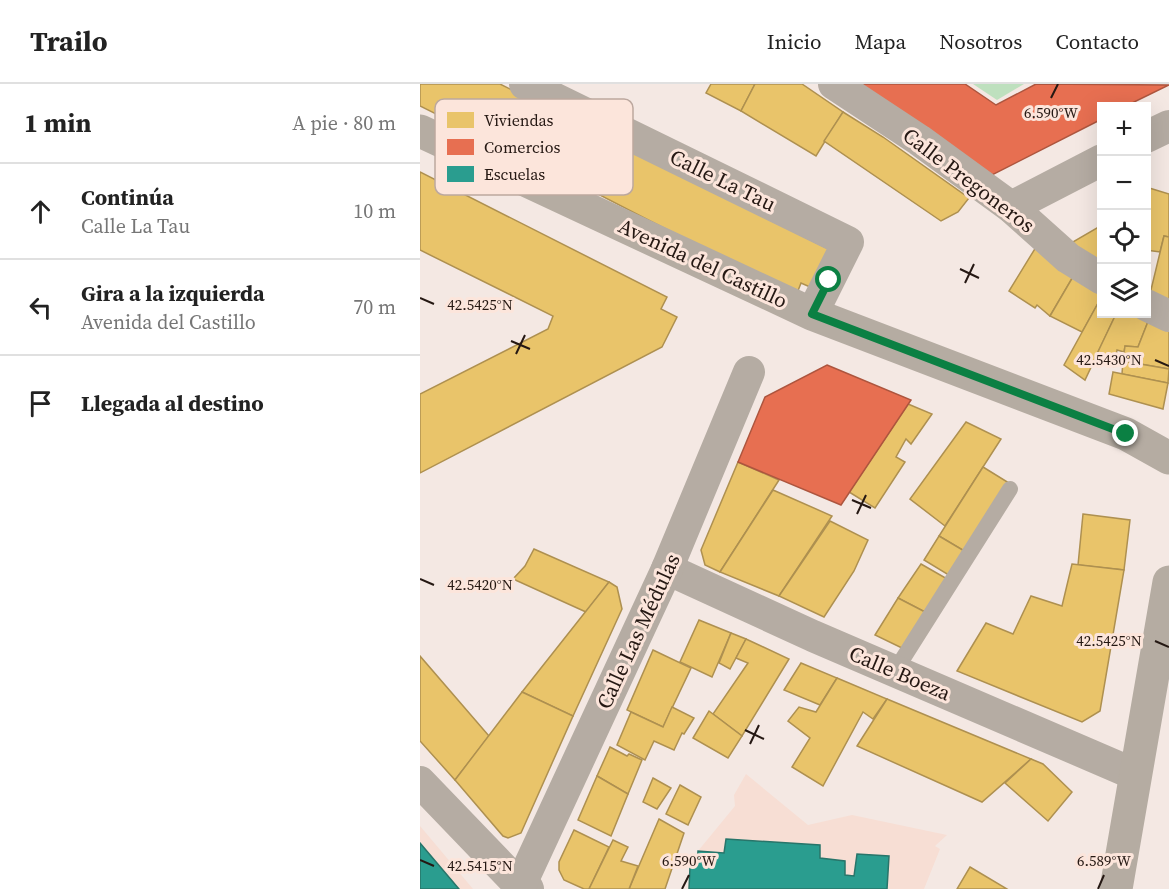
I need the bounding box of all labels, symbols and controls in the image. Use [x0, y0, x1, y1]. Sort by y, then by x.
text: Trailo [30, 22, 108, 60]
text: Inicio [767, 27, 821, 56]
text: Mapa [854, 27, 906, 56]
text: Nosotros [939, 27, 1022, 56]
text: Contacto [1055, 27, 1139, 56]
legend [435, 99, 633, 195]
text: 6.590°W [1024, 102, 1078, 123]
map controls [1097, 102, 1151, 318]
button: + [1097, 102, 1151, 156]
text: 1 min [24, 105, 91, 141]
text: A pie · 80 m [292, 109, 396, 137]
text: Viviendas [484, 109, 554, 131]
street label: Calle Pregoneros [897, 121, 1041, 239]
text: Comercios [484, 136, 560, 158]
street label: Calle La Tau [665, 142, 781, 218]
button: − [1097, 156, 1151, 210]
text: Escuelas [484, 163, 545, 185]
text: Continúa [81, 182, 174, 212]
icon: ahead [24, 195, 57, 228]
text: 10 m [353, 197, 396, 225]
button: locate [1097, 210, 1151, 264]
street label: Avenida del Castillo [614, 211, 792, 315]
text: Calle La Tau [81, 212, 190, 240]
button: layers [1097, 264, 1151, 318]
route start [815, 266, 841, 292]
text: Gira a la izquierda [81, 278, 265, 308]
icon: left [24, 291, 57, 324]
text: 70 m [353, 293, 396, 321]
text: 42.5425°N [447, 294, 513, 315]
text: Avenida del Castillo [81, 308, 256, 336]
text: 42.5430°N [1076, 349, 1142, 370]
icon: arrive [24, 387, 57, 420]
text: Llegada al destino [81, 388, 264, 418]
route end [1112, 420, 1138, 446]
street label: Calle Las Médulas [589, 549, 687, 713]
text: 42.5420°N [447, 574, 513, 595]
text: 42.5425°N [1076, 630, 1142, 651]
street label: Calle Boeza [845, 639, 956, 708]
text: 6.590°W [662, 850, 716, 871]
text: 6.589°W [1077, 850, 1131, 871]
text: 42.5415°N [447, 855, 513, 876]

